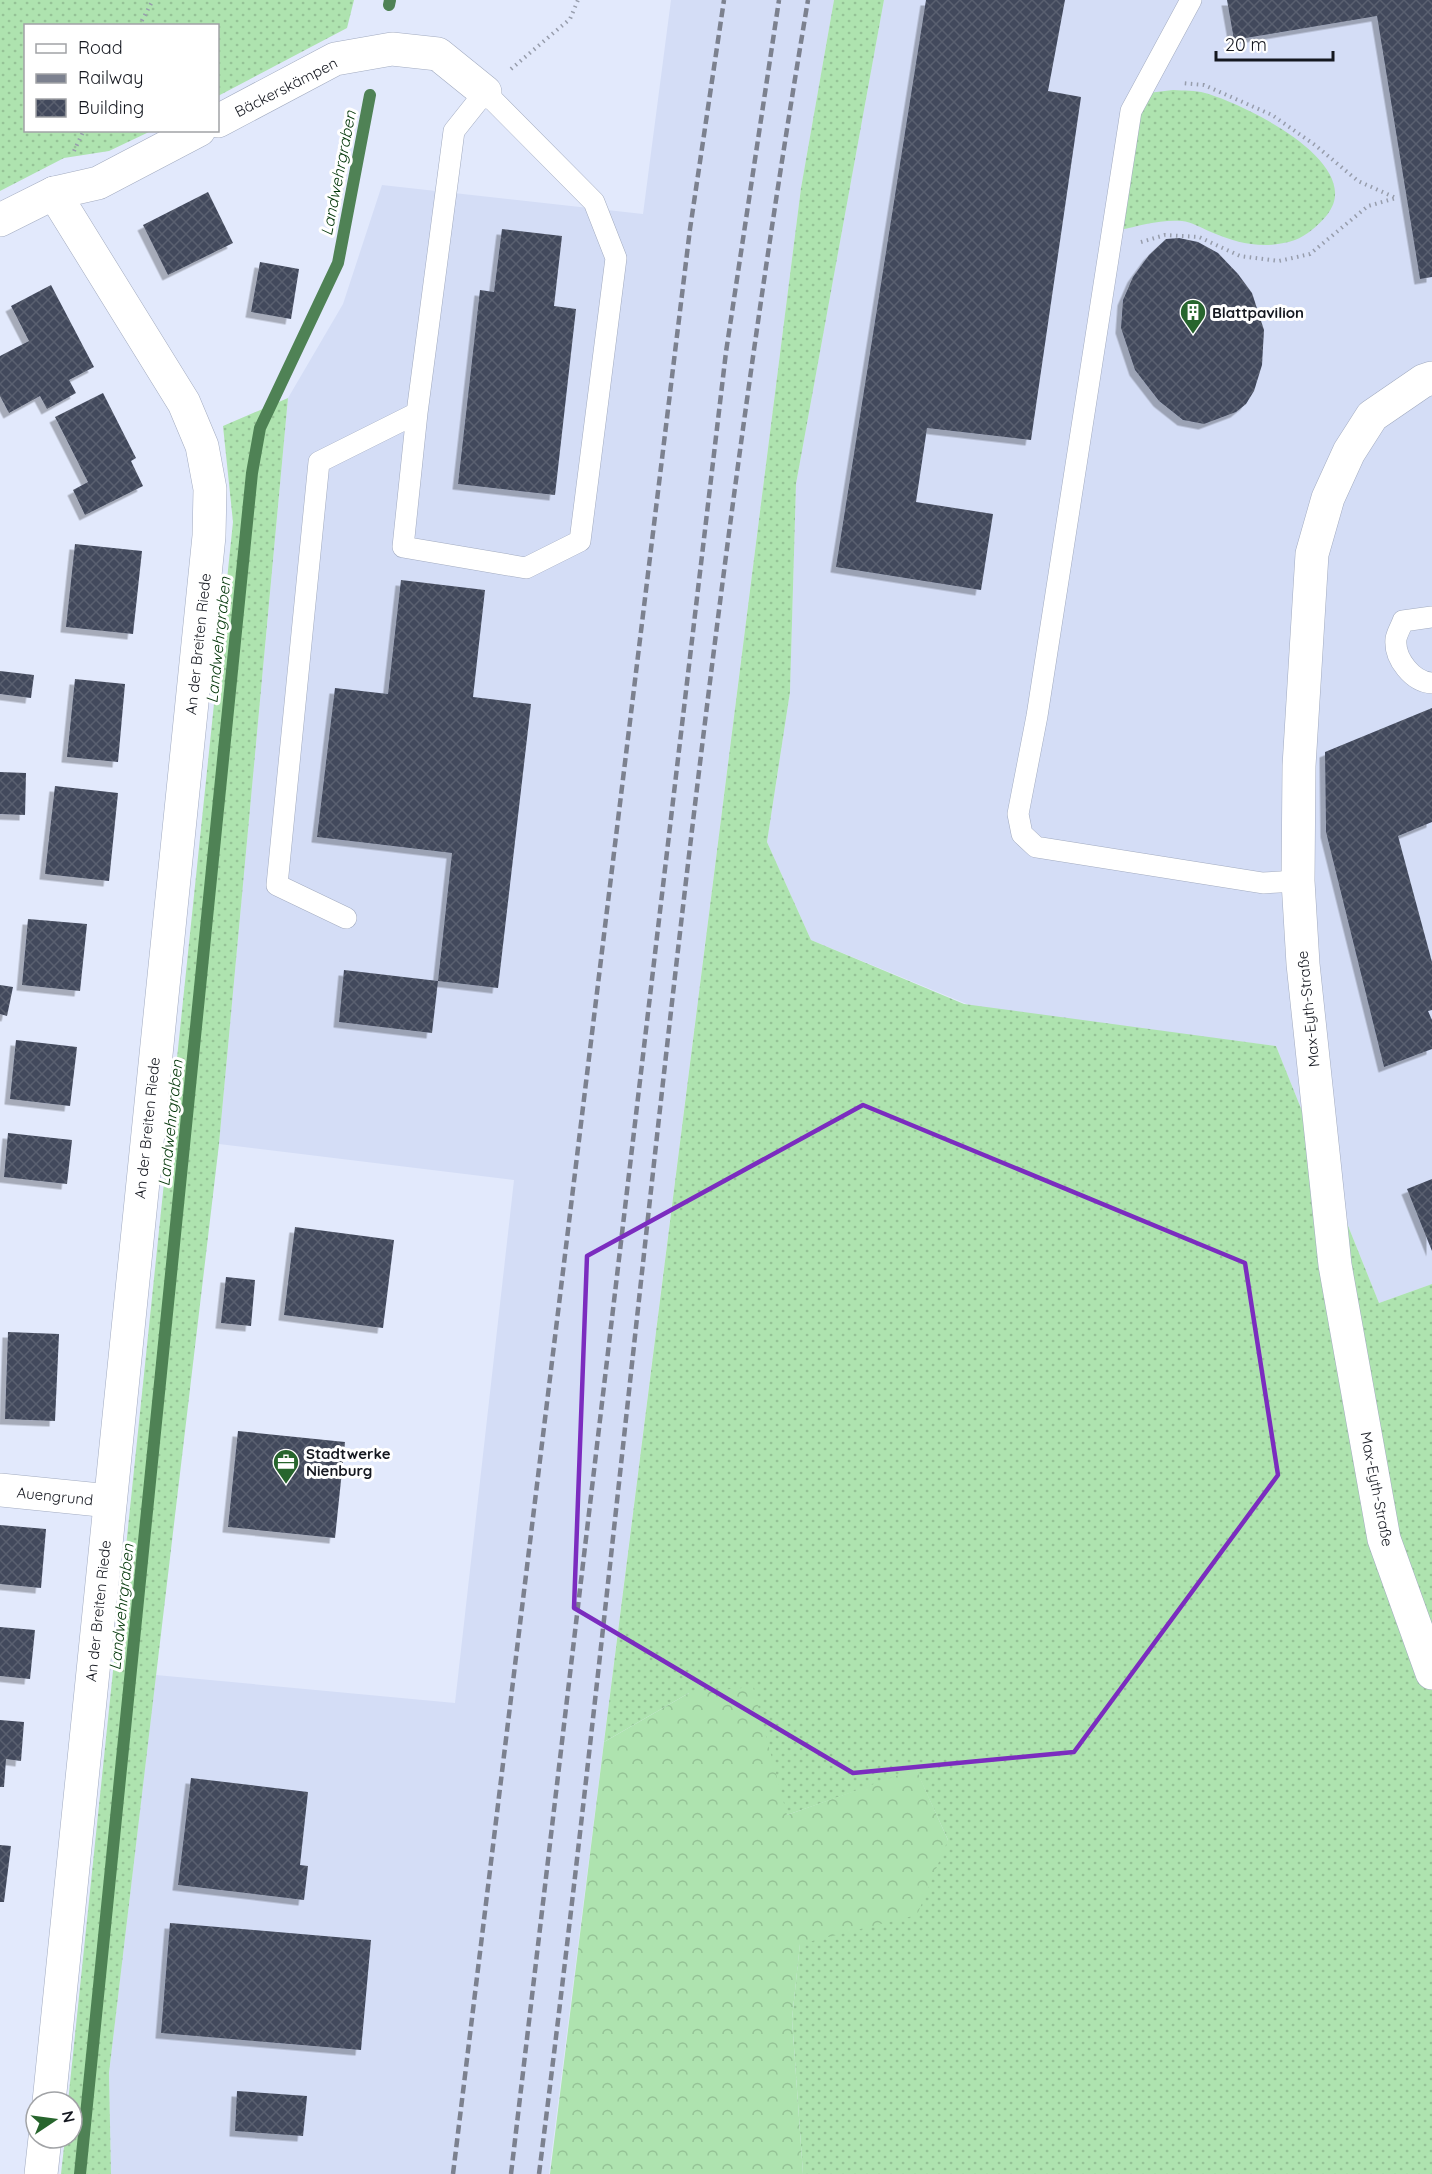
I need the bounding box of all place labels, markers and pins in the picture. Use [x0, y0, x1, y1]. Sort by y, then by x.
building icon: Blattpavilion [1178, 297, 1208, 335]
place label: Blattpavilion [1212, 303, 1304, 322]
place label: Stadtwerke Nienburg [306, 1444, 391, 1480]
office icon: Stadtwerke Nienburg [271, 1447, 301, 1485]

